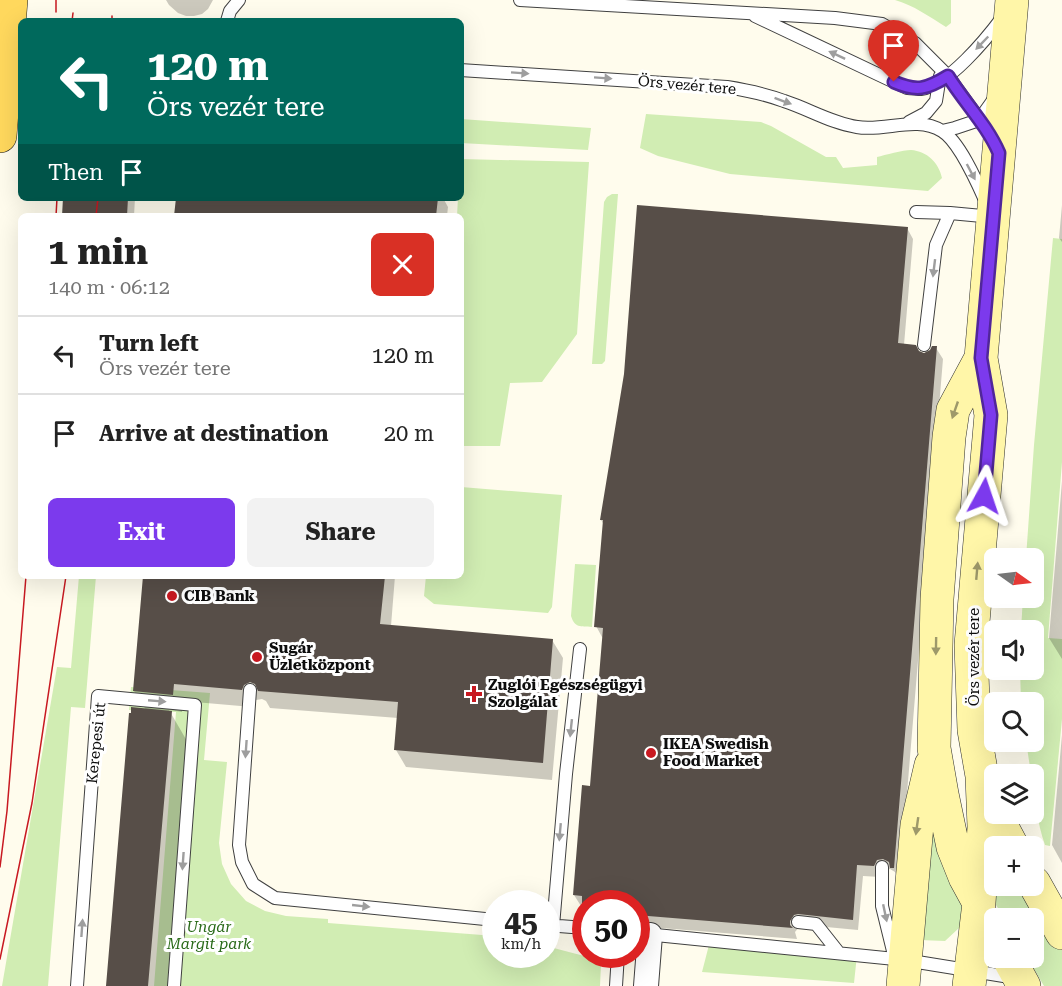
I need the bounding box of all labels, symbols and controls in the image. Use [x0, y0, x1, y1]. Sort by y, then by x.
pin [868, 20, 919, 82]
icon: arrive [877, 29, 910, 62]
one-way arrow [975, 35, 989, 50]
text: 120 m [147, 41, 269, 90]
icon: left [48, 42, 126, 120]
one-way arrow [828, 51, 845, 60]
one-way arrow [510, 68, 529, 78]
street label: Örs vezér tere [637, 72, 737, 98]
one-way arrow [594, 74, 613, 83]
text: Örs vezér tere [147, 91, 325, 123]
one-way arrow [774, 96, 792, 106]
icon: arrive [115, 156, 148, 189]
text: Then [48, 160, 103, 185]
one-way arrow [966, 164, 976, 181]
text: 1 min [48, 231, 148, 273]
button: close [371, 233, 434, 296]
one-way arrow [929, 259, 938, 278]
text: 140 m · 06:12 [48, 275, 170, 299]
text: Turn left [99, 331, 199, 356]
icon: left [48, 339, 81, 372]
text: 120 m [371, 343, 434, 368]
text: Örs vezér tere [99, 356, 231, 380]
one-way arrow [950, 401, 960, 419]
icon: arrive [48, 417, 81, 450]
text: Arrive at destination [99, 421, 328, 446]
text: 20 m [384, 421, 434, 446]
position arrow [952, 464, 1016, 528]
button: Exit [48, 498, 235, 567]
button: Share [247, 498, 434, 567]
north arrow [984, 548, 1044, 608]
map controls [984, 548, 1044, 968]
one-way arrow [972, 562, 982, 581]
place label: CIB Bank [184, 587, 256, 605]
marker: CIB Bank [165, 589, 179, 603]
street label: Örs vezér tere [965, 608, 983, 706]
button: sound [984, 620, 1044, 680]
one-way arrow [931, 636, 941, 655]
place label: Sugár Üzletközpont [269, 639, 371, 674]
marker: Sugár Üzletközpont [250, 650, 264, 664]
place label: Zuglói Egészségügyi Szolgálat [488, 676, 643, 711]
marker: Zuglói Egészségügyi Szolgálat [465, 685, 483, 703]
button: search [984, 692, 1044, 752]
one-way arrow [147, 696, 166, 706]
street label: Kerepesi út [83, 701, 109, 785]
one-way arrow [566, 719, 576, 738]
place label: IKEA Swedish Food Market [663, 735, 769, 770]
one-way arrow [241, 739, 251, 758]
marker: IKEA Swedish Food Market [644, 746, 658, 760]
button: layers [984, 764, 1044, 824]
one-way arrow [913, 817, 922, 836]
one-way arrow [555, 822, 565, 841]
button: + [984, 836, 1044, 896]
one-way arrow [178, 851, 188, 870]
speed limit sign: 50 [572, 890, 650, 968]
one-way arrow [351, 901, 370, 911]
text: 45 [504, 904, 538, 939]
one-way arrow [880, 904, 890, 923]
button: − [984, 908, 1044, 968]
one-way arrow [77, 918, 86, 937]
park label: Ungár Margit park [166, 918, 252, 953]
text: km/h [501, 935, 541, 953]

